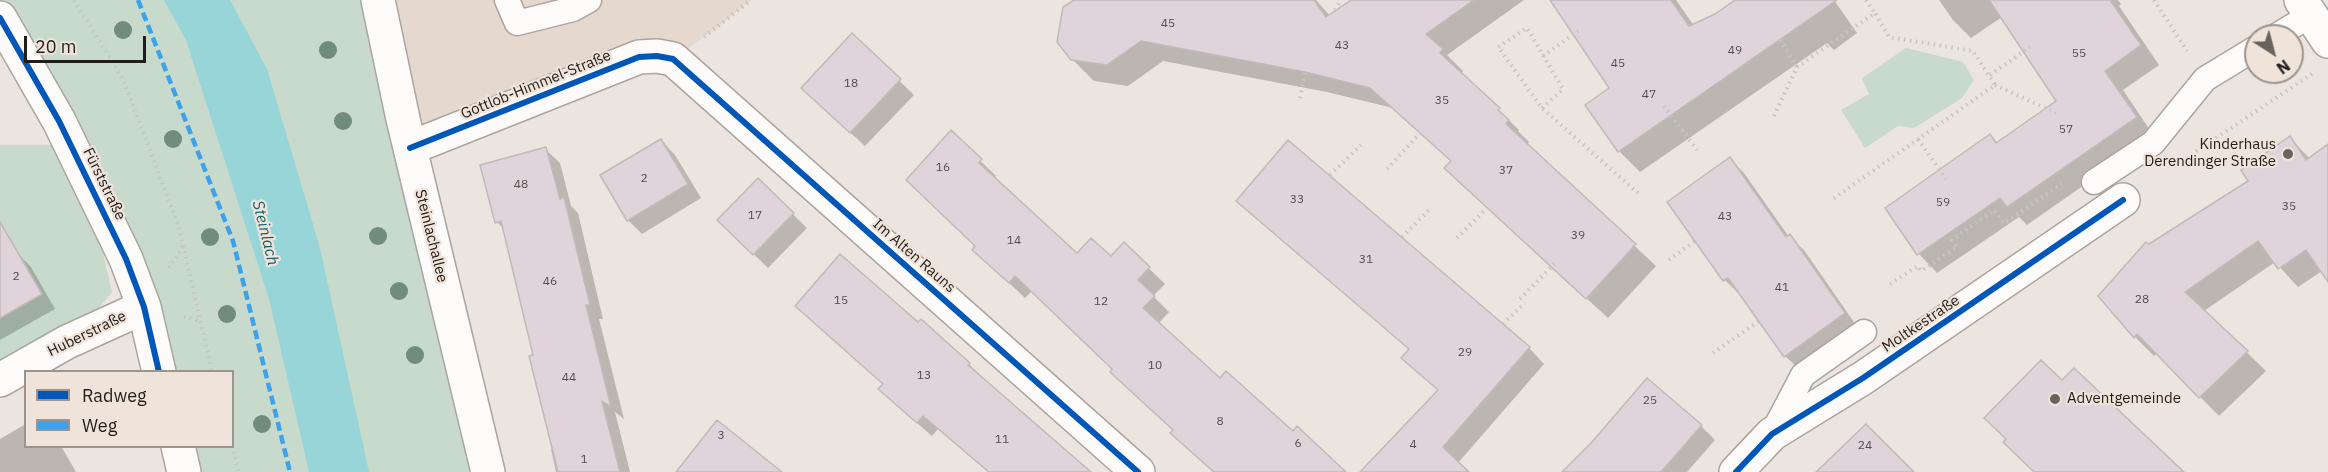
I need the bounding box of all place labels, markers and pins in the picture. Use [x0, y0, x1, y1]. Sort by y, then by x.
place label: Kinderhaus Derendinger Straße [2144, 136, 2276, 171]
marker: Kinderhaus Derendinger Straße [2281, 147, 2295, 161]
place label: Adventgemeinde [2067, 390, 2181, 408]
marker: Adventgemeinde [2048, 392, 2062, 406]

